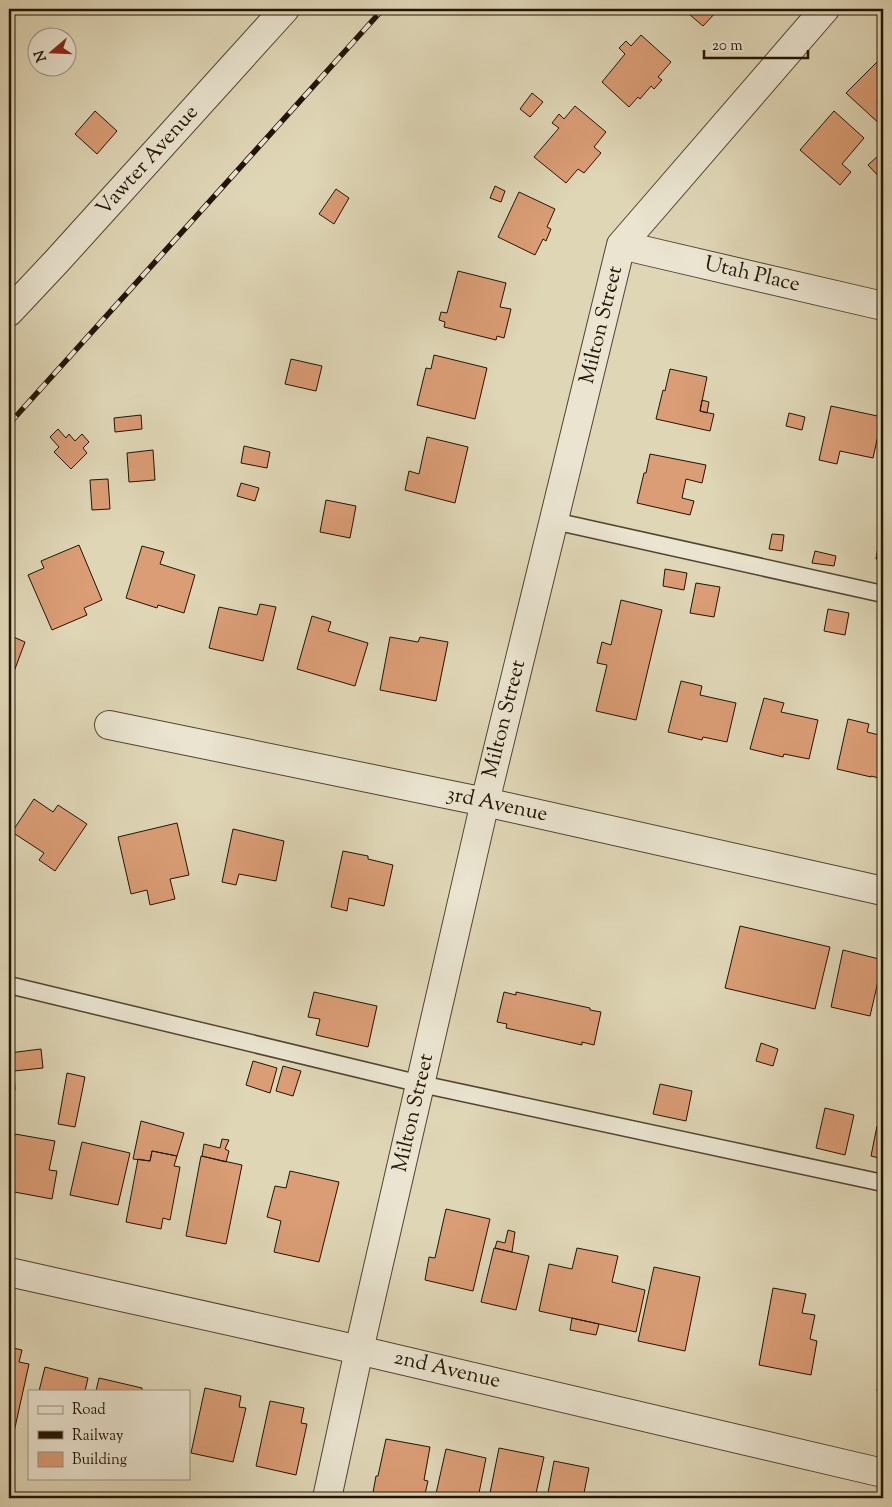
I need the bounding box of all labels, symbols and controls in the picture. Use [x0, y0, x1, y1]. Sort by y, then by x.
north arrow [28, 28, 78, 78]
scale bar [704, 28, 808, 60]
text: 20 m [712, 36, 743, 57]
text: N [30, 47, 53, 64]
street label: Vawter Avenue [90, 99, 206, 223]
street label: Utah Place [701, 249, 803, 301]
street label: Milton Street [573, 263, 631, 387]
street label: Milton Street [476, 657, 534, 781]
street label: 3rd Avenue [444, 780, 550, 830]
street label: Milton Street [386, 1051, 442, 1175]
street label: 2nd Avenue [391, 1343, 503, 1397]
legend [28, 1390, 190, 1480]
text: Road [72, 1400, 106, 1421]
text: Railway [72, 1426, 124, 1447]
text: Building [72, 1450, 127, 1471]

